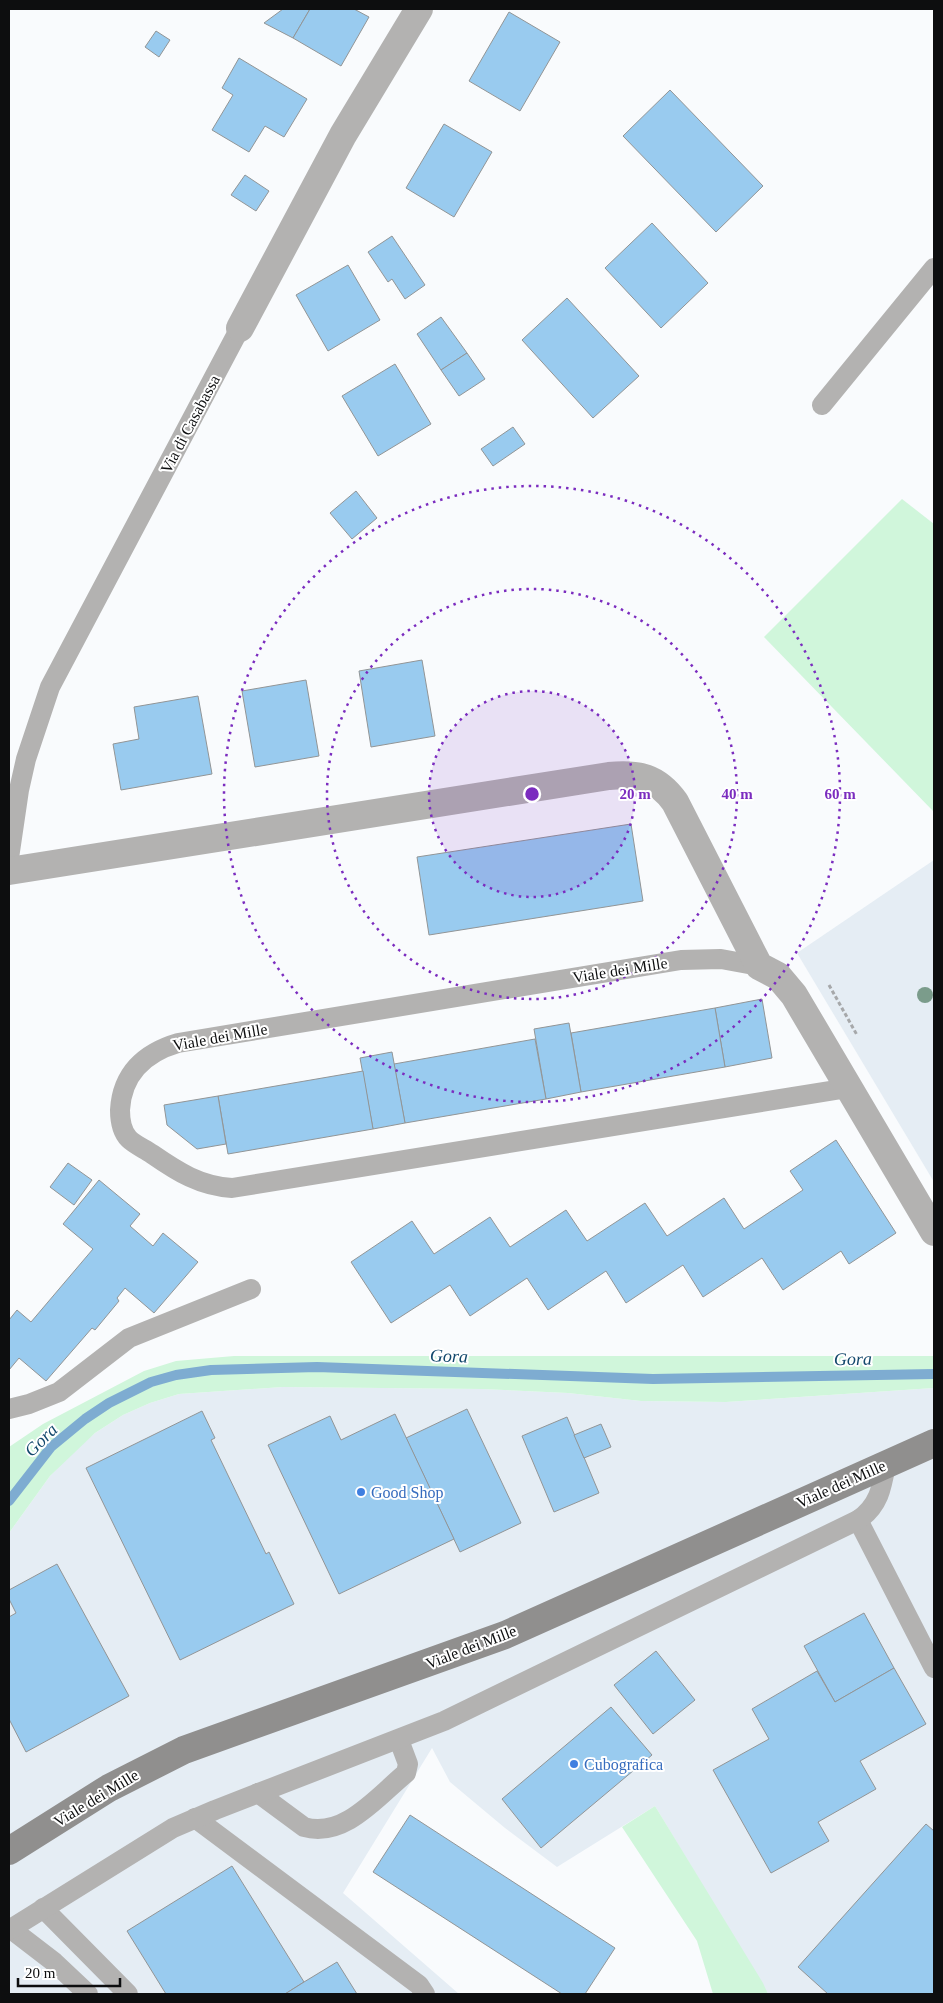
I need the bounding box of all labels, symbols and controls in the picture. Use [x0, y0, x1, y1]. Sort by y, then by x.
street label: Via di Casabassa [157, 372, 223, 476]
centre of rings [523, 785, 541, 803]
text: 20 m [619, 786, 651, 802]
text: 40 m [721, 786, 753, 802]
text: 60 m [824, 786, 856, 802]
street label: Viale dei Mille [571, 954, 669, 986]
street label: Viale dei Mille [171, 1020, 269, 1054]
water label: Gora [430, 1345, 468, 1367]
water label: Gora [834, 1349, 872, 1369]
water label: Gora [20, 1419, 62, 1461]
street label: Viale dei Mille [794, 1457, 888, 1511]
place label: Good Shop [371, 1484, 443, 1502]
marker: Good Shop [355, 1486, 367, 1498]
street label: Viale dei Mille [423, 1622, 519, 1672]
place label: Cubografica [584, 1756, 663, 1774]
marker: Cubografica [568, 1758, 580, 1770]
street label: Viale dei Mille [51, 1766, 141, 1830]
scale bar [18, 1956, 120, 1988]
text: 20 m [25, 1965, 56, 1981]

